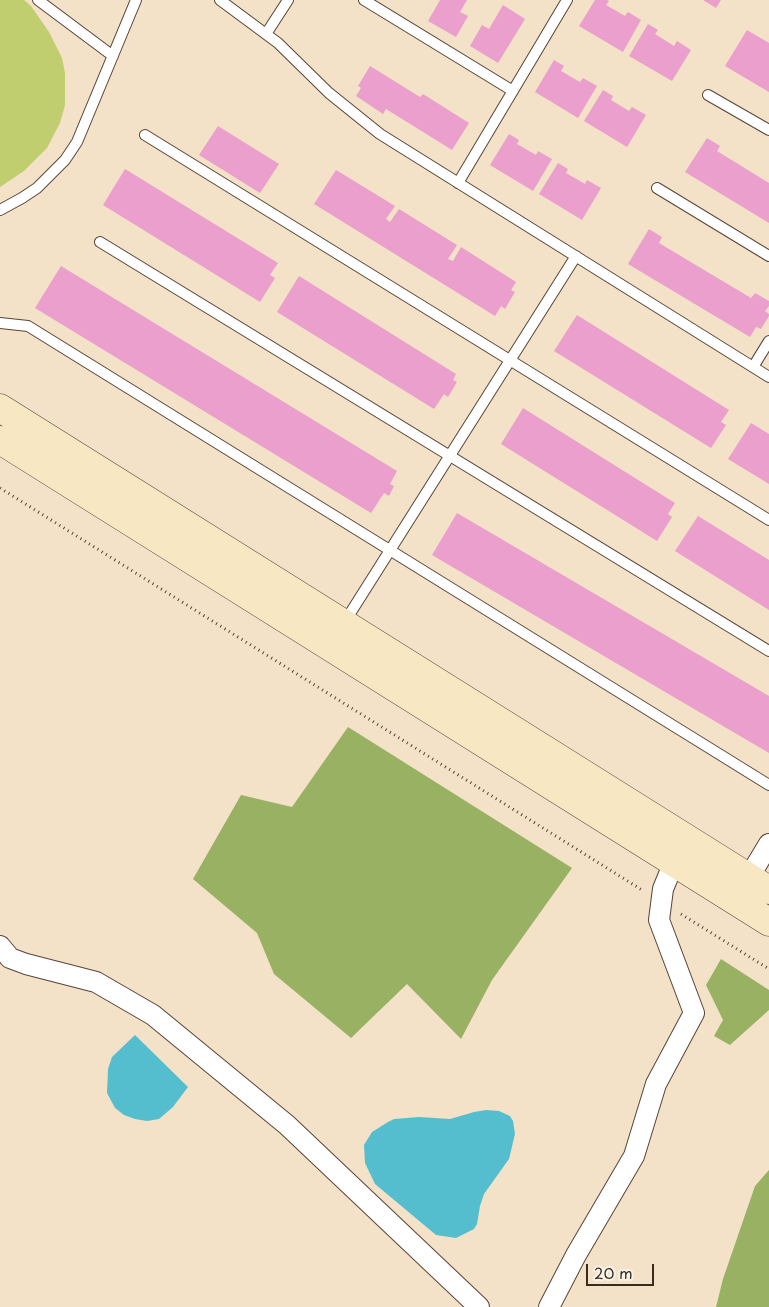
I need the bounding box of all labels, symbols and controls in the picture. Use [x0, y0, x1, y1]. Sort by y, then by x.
scale bar [589, 1254, 656, 1286]
text: 20 m [594, 1261, 633, 1284]

